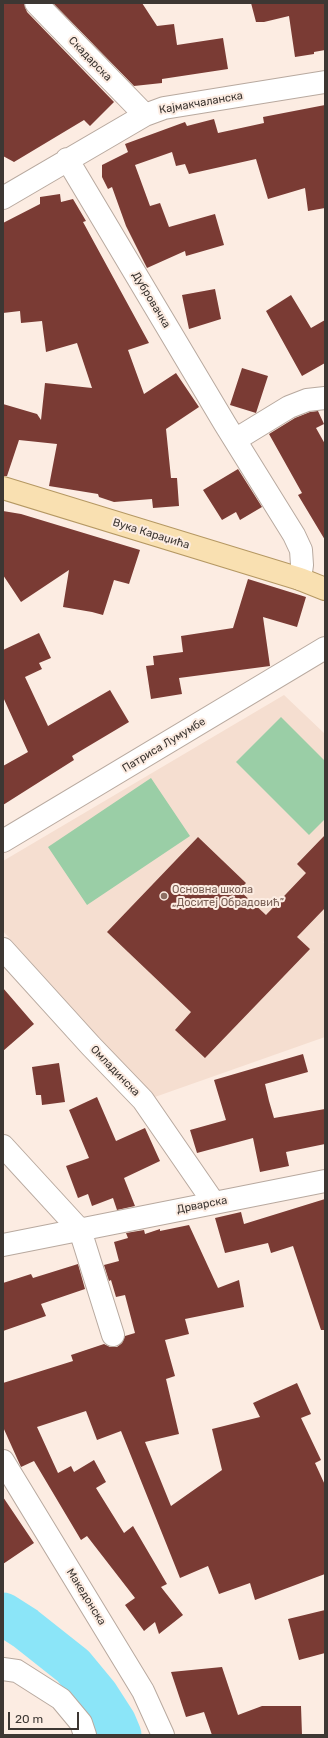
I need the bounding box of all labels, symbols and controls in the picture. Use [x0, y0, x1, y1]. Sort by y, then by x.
street label: Скадарска [66, 34, 114, 84]
street label: Кајмакчаланска [158, 89, 244, 117]
street label: Дубровачка [129, 269, 173, 331]
street label: Вука Караџића [111, 516, 191, 552]
street label: Патриса Лумумбе [120, 715, 208, 775]
place label: Основна школа „Доситеј Обрадовић” [172, 883, 284, 909]
marker: Основна школа „Доситеј Обрадовић” [159, 891, 169, 901]
street label: Омладинска [88, 1043, 142, 1099]
street label: Дрварска [176, 1194, 228, 1216]
street label: Македонска [63, 1566, 109, 1628]
scale bar [10, 1704, 81, 1730]
text: 20 m [15, 1712, 43, 1726]

